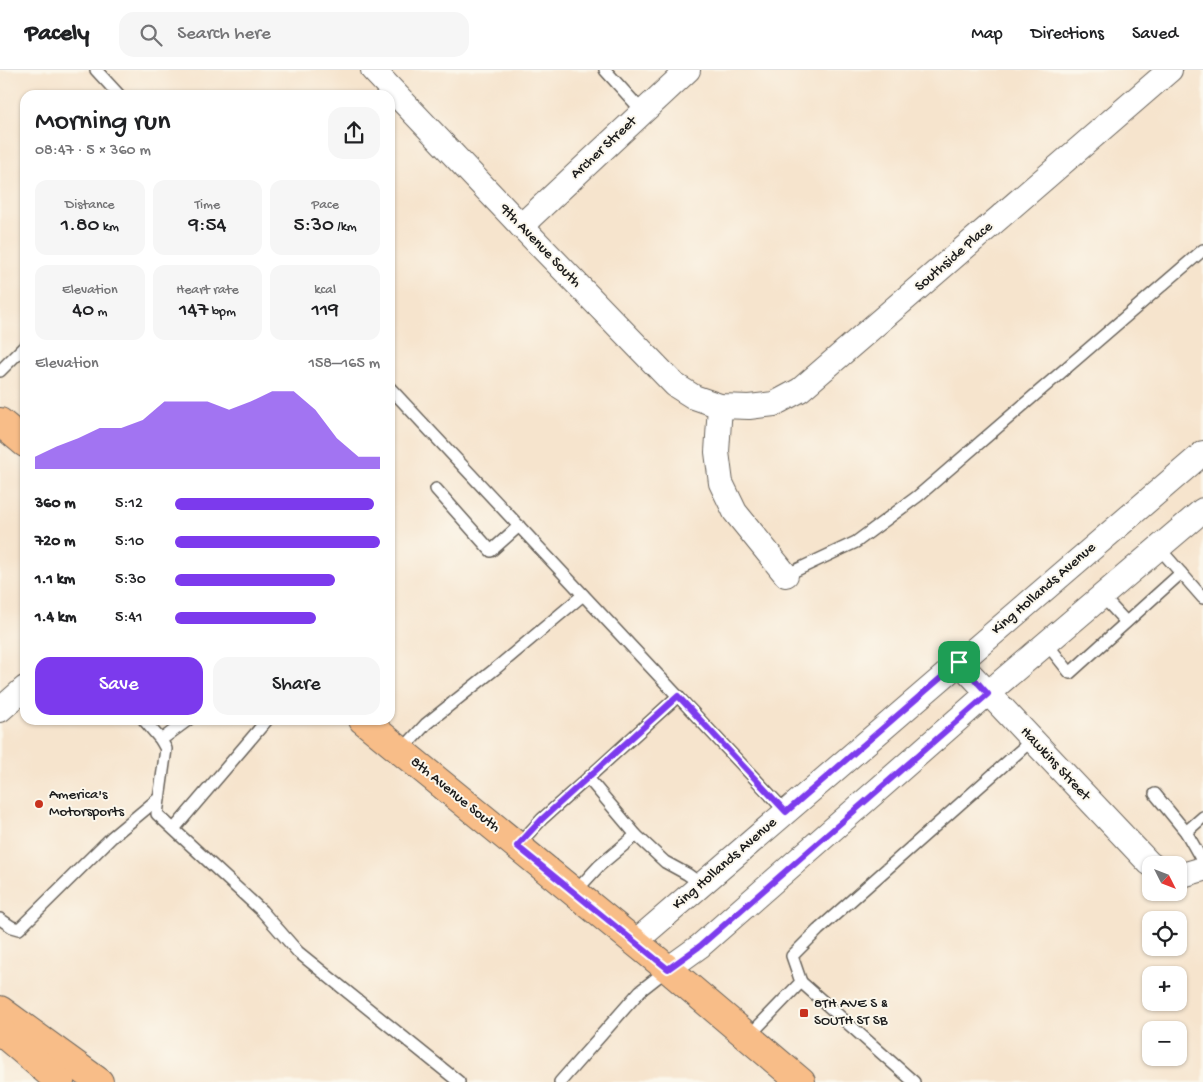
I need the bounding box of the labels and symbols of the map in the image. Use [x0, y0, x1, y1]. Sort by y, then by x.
street label: Archer Street [567, 112, 642, 183]
street label: 9th Avenue South [495, 200, 585, 292]
street label: Southside Place [911, 218, 997, 296]
street label: King Hollands Avenue [988, 539, 1100, 639]
pin [938, 641, 980, 683]
street label: Hawkins Street [1016, 723, 1095, 806]
street label: 8th Avenue South [406, 753, 504, 837]
place label: America's Motorsports [49, 786, 125, 821]
marker: America's Motorsports [33, 798, 45, 810]
street label: King Hollands Avenue [669, 814, 781, 914]
north arrow [1142, 856, 1188, 901]
place label: 8TH AVE S & SOUTH ST SB [814, 995, 888, 1030]
marker: 8TH AVE S & SOUTH ST SB [798, 1007, 810, 1019]

